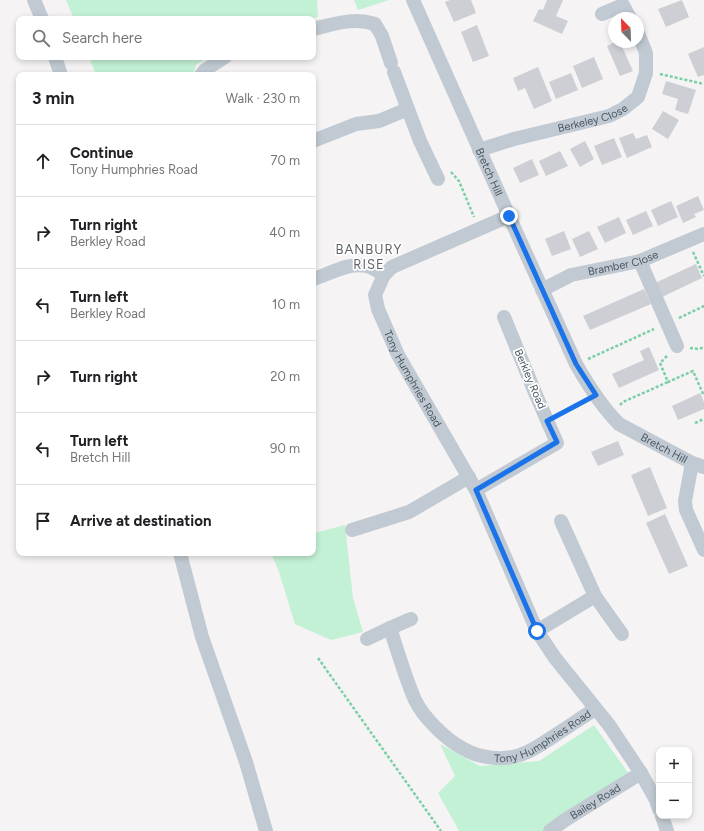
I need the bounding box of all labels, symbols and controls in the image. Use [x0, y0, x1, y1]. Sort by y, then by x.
north arrow [608, 12, 644, 48]
search box [16, 16, 316, 60]
icon: search [30, 27, 52, 49]
text: Search here [62, 29, 142, 47]
text: 3 min [32, 88, 74, 108]
text: Walk · 230 m [226, 91, 300, 106]
street label: Berkeley Close [556, 101, 630, 135]
text: Continue [70, 144, 133, 162]
street label: Bretch Hill [473, 146, 506, 198]
icon: ahead [32, 150, 54, 172]
text: 70 m [270, 153, 300, 168]
text: Tony Humphries Road [70, 162, 198, 177]
route end [500, 207, 518, 225]
text: Turn right [70, 216, 138, 234]
icon: right [32, 222, 54, 244]
text: 40 m [269, 225, 300, 240]
text: Berkley Road [70, 234, 146, 249]
district label: BANBURY RISE [336, 242, 402, 272]
street label: Bramber Close [587, 248, 660, 278]
text: Turn left [70, 288, 128, 306]
icon: left [32, 294, 54, 316]
text: 10 m [272, 297, 300, 312]
text: Berkley Road [70, 306, 146, 321]
street label: Tony Humphries Road [381, 328, 445, 429]
street label: Berkley Road [512, 347, 548, 411]
icon: right [32, 366, 54, 388]
text: Turn right [70, 368, 138, 386]
text: 20 m [270, 369, 300, 384]
street label: Bretch Hill [639, 430, 690, 466]
text: Turn left [70, 432, 128, 450]
icon: left [32, 438, 54, 460]
text: 90 m [270, 441, 300, 456]
text: Bretch Hill [70, 450, 130, 465]
icon: arrive [32, 510, 54, 532]
text: Arrive at destination [70, 512, 211, 530]
route start [528, 622, 546, 640]
street label: Tony Humphries Road [494, 707, 593, 765]
map controls [656, 747, 692, 819]
button: + [656, 747, 692, 783]
street label: Bailey Road [567, 781, 623, 822]
button: − [656, 783, 692, 819]

